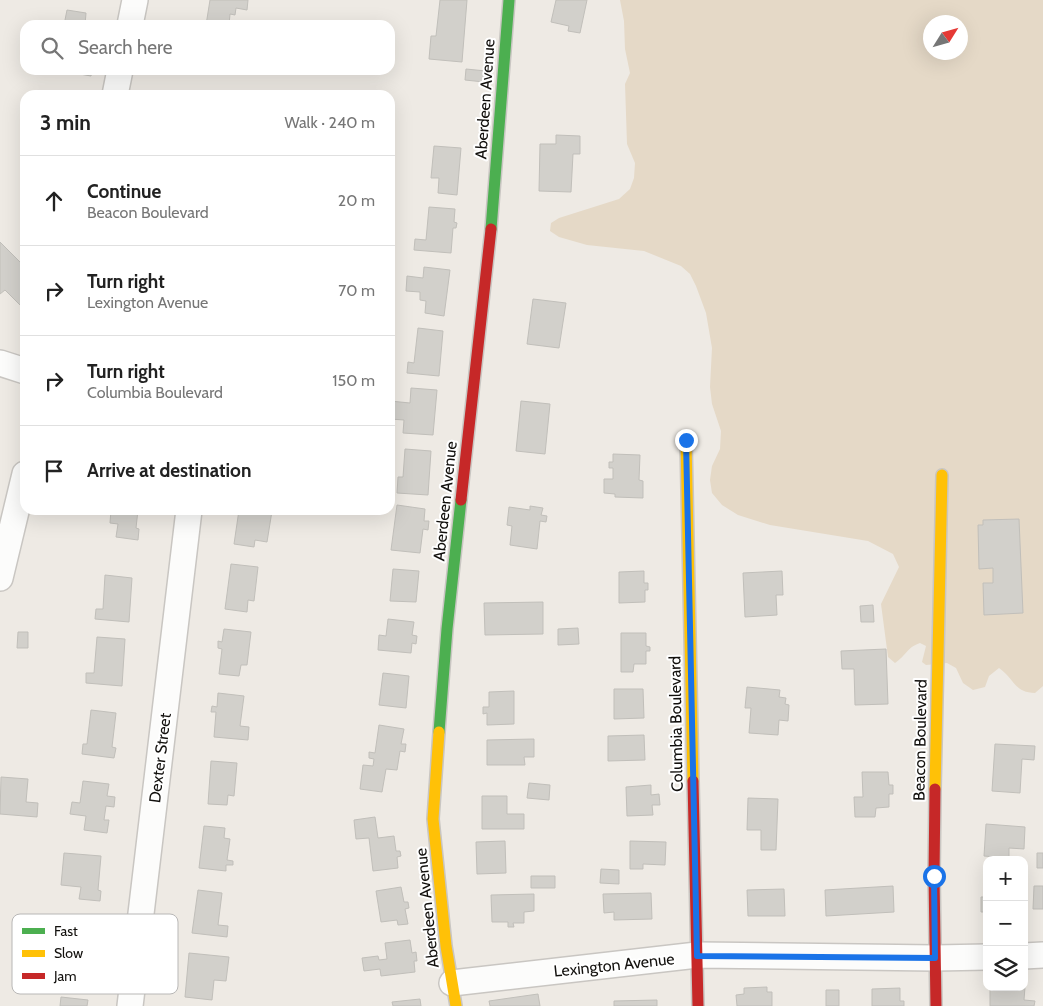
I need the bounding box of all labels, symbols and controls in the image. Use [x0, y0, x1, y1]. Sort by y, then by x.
north arrow [923, 15, 968, 60]
search box [20, 20, 395, 75]
icon: search [38, 34, 66, 62]
text: Search here [78, 36, 172, 59]
street label: Aberdeen Avenue [471, 38, 499, 160]
text: 3 min [40, 110, 91, 135]
text: Walk · 240 m [284, 113, 375, 132]
text: Continue [87, 180, 161, 203]
icon: ahead [40, 187, 68, 215]
text: 20 m [338, 191, 375, 210]
text: Beacon Boulevard [87, 203, 209, 222]
text: Turn right [87, 270, 165, 293]
icon: right [40, 277, 68, 305]
text: 70 m [338, 281, 375, 300]
text: Lexington Avenue [87, 293, 208, 312]
text: Turn right [87, 360, 165, 383]
icon: right [40, 367, 68, 395]
text: 150 m [332, 371, 375, 390]
text: Columbia Boulevard [87, 383, 223, 402]
route end [675, 429, 698, 452]
street label: Aberdeen Avenue [429, 440, 461, 562]
icon: arrive [40, 457, 68, 485]
text: Arrive at destination [87, 459, 251, 482]
street label: Columbia Boulevard [665, 656, 687, 792]
street label: Beacon Boulevard [909, 679, 931, 801]
street label: Dexter Street [145, 711, 175, 804]
street label: Aberdeen Avenue [411, 847, 443, 969]
map controls [983, 856, 1028, 991]
button: + [983, 856, 1028, 901]
route start [923, 865, 946, 888]
button: − [983, 901, 1028, 946]
legend [12, 914, 178, 994]
text: Fast [54, 922, 78, 940]
text: Slow [54, 944, 83, 962]
button: layers [983, 946, 1028, 991]
street label: Lexington Avenue [553, 949, 675, 981]
text: Jam [53, 967, 76, 985]

